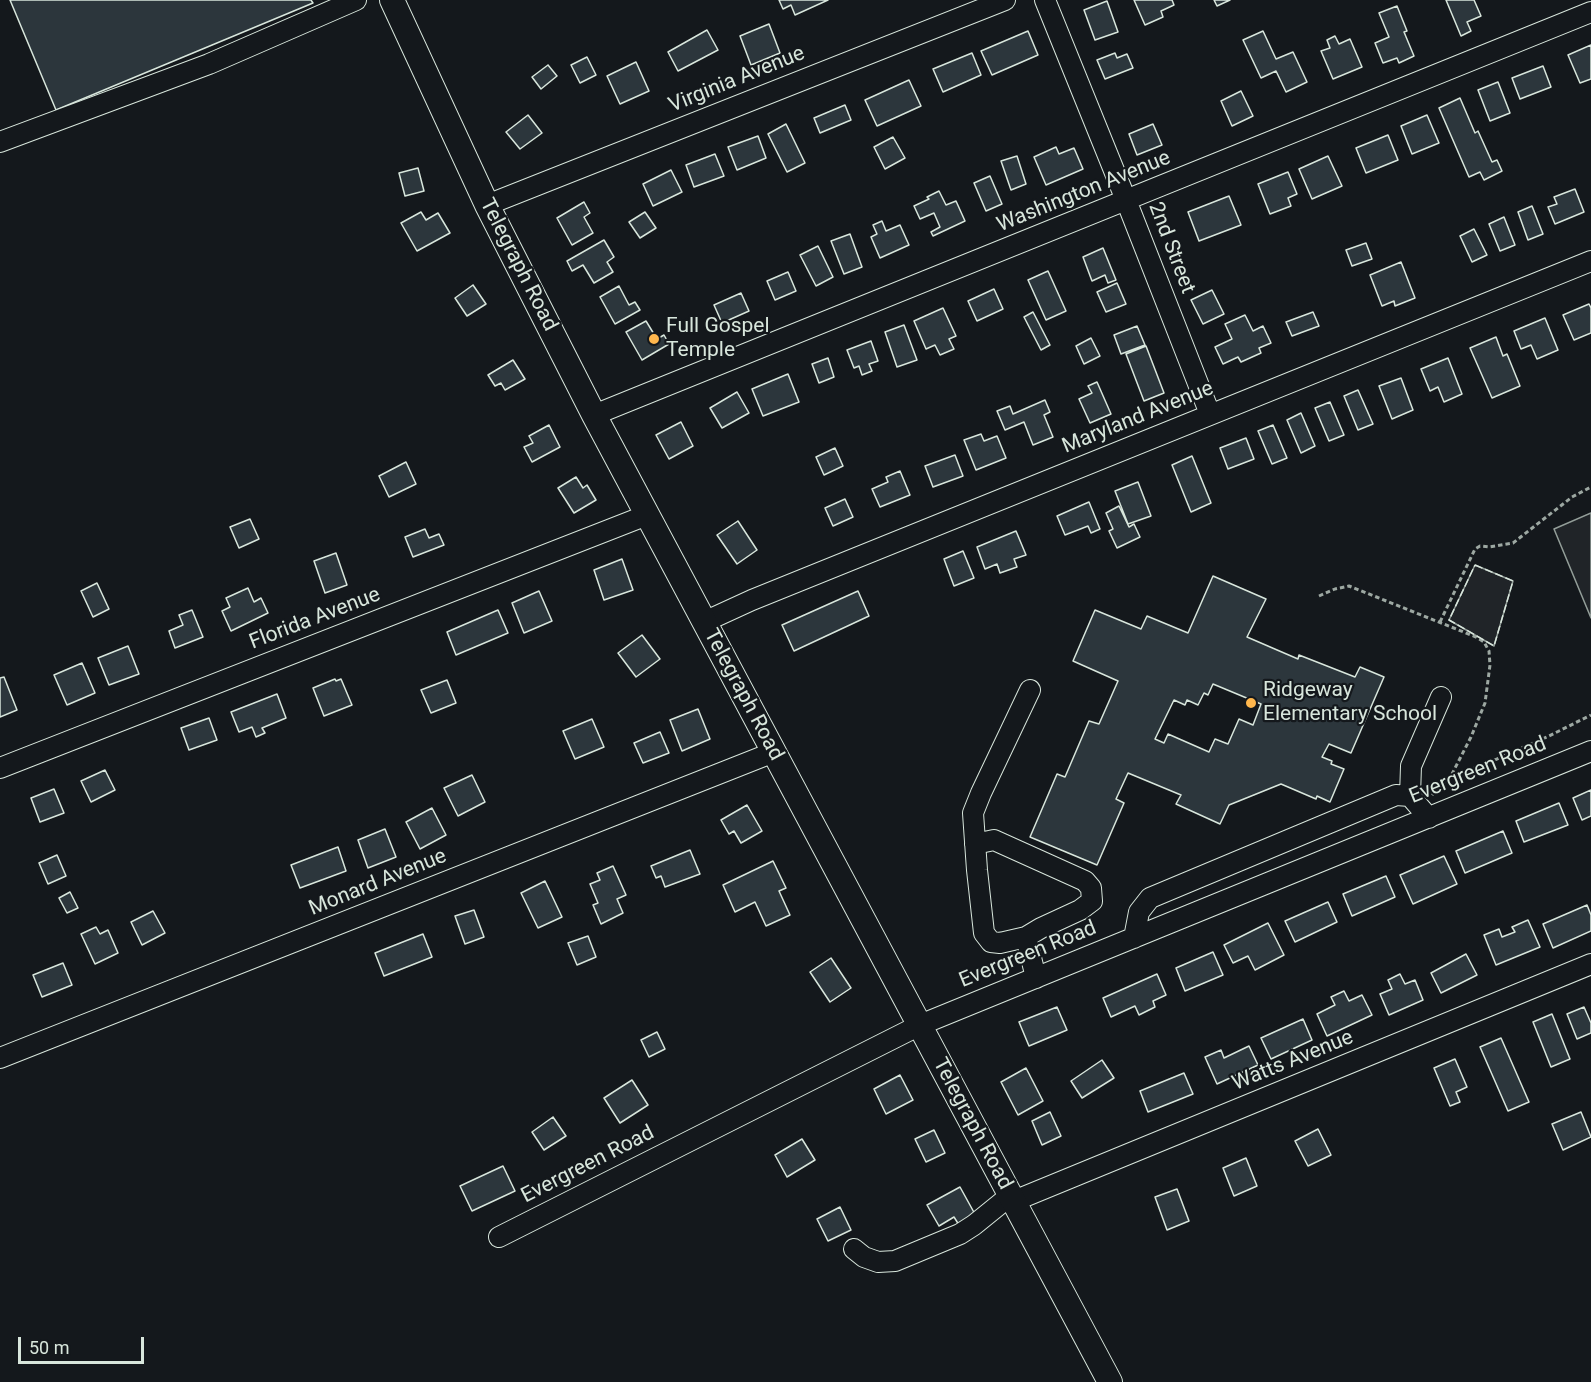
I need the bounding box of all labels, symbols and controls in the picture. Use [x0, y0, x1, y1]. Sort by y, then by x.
street label: Virginia Avenue [665, 41, 809, 119]
street label: Washington Avenue [994, 146, 1174, 238]
street label: Telegraph Road [474, 194, 562, 336]
street label: 2nd Street [1142, 199, 1200, 297]
place label: Full Gospel Temple [666, 314, 770, 364]
marker: Full Gospel Temple [647, 332, 661, 346]
street label: Maryland Avenue [1059, 376, 1217, 460]
street label: Florida Avenue [246, 582, 384, 656]
street label: Telegraph Road [698, 625, 788, 765]
place label: Ridgeway Elementary School [1263, 678, 1437, 728]
marker: Ridgeway Elementary School [1244, 696, 1258, 710]
street label: Evergreen Road [1406, 732, 1550, 810]
street label: Monard Avenue [306, 844, 450, 922]
street label: Evergreen Road [956, 916, 1100, 994]
street label: Watts Avenue [1229, 1025, 1357, 1097]
street label: Telegraph Road [927, 1054, 1017, 1194]
street label: Evergreen Road [517, 1121, 659, 1209]
scale bar [21, 1325, 147, 1363]
text: 50 m [29, 1337, 69, 1358]

